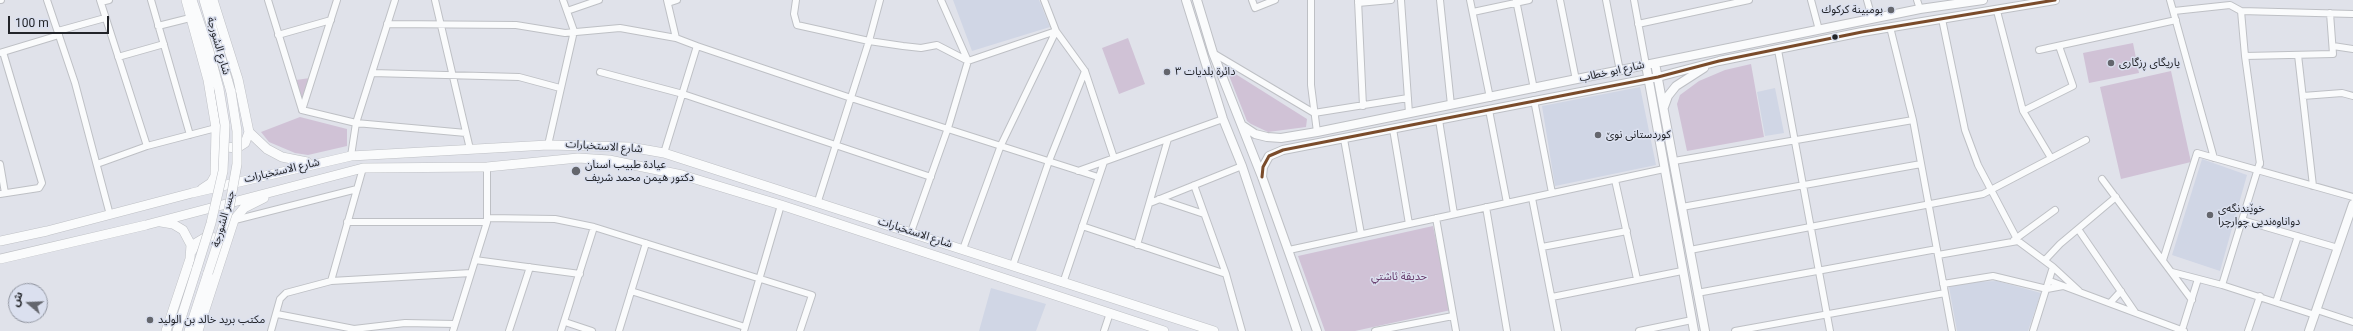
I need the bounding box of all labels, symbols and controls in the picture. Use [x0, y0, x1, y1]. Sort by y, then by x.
place label: بومبينة كركوك [1821, 3, 1883, 17]
marker: بومبينة كركوك [1886, 5, 1896, 15]
scale bar [10, 8, 111, 34]
text: 100 m [15, 16, 49, 30]
street label: شارع الشورجة [203, 16, 233, 76]
unlabelled marker [1830, 32, 1840, 42]
place label: یاریگای ڕزگاری [2119, 56, 2180, 70]
marker: یاریگای ڕزگاری [2106, 58, 2116, 68]
street label: شارع ابو خطاب [1578, 59, 1646, 85]
place label: دائرة بلديات ٣ [1175, 65, 1235, 79]
marker: دائرة بلديات ٣ [1162, 67, 1172, 77]
place label: کوردستانی نوێ [1606, 128, 1671, 142]
marker: کوردستانی نوێ [1593, 130, 1603, 140]
street label: شارع الاستخبارات [565, 138, 643, 156]
street label: شارع الاستخبارات [243, 156, 321, 186]
place label: عيادة طبيب اسنان دكتور هيمن محمد شريف [585, 158, 694, 184]
marker: عيادة طبيب اسنان دكتور هيمن محمد شريف [570, 165, 582, 177]
street label: جسر الشورجة [210, 189, 238, 249]
place label: خوێندنگەی دواناوەندیی چوارچرا [2218, 202, 2300, 228]
marker: خوێندنگەی دواناوەندیی چوارچرا [2205, 210, 2215, 220]
street label: شارع الاستخبارات [876, 215, 954, 251]
park label: حديقة ئاشتي [1371, 270, 1427, 284]
north arrow [8, 283, 48, 323]
text: ش [9, 290, 26, 309]
place label: مكتب بريد خالد بن الوليد [158, 313, 265, 327]
marker: مكتب بريد خالد بن الوليد [145, 315, 155, 325]

